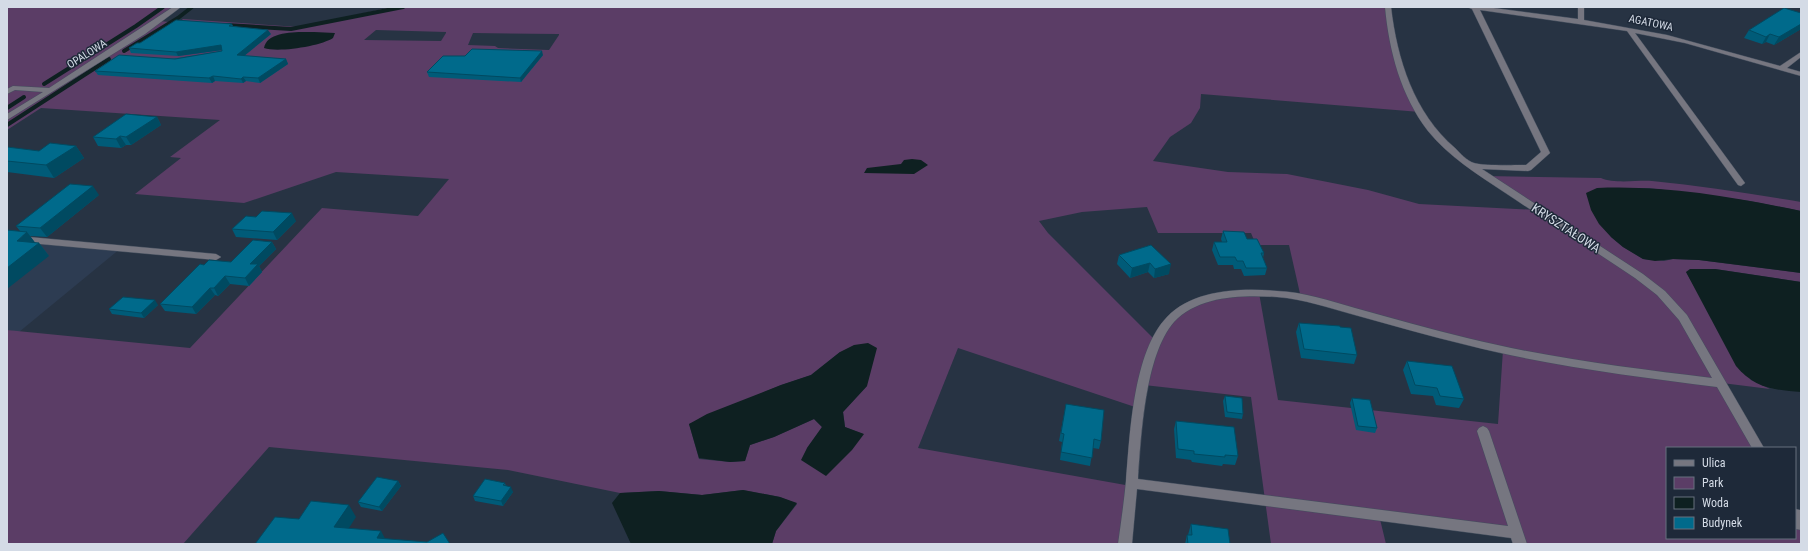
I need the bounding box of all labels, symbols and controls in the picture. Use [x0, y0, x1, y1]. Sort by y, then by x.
street label: AGATOWA [1628, 12, 1675, 34]
street label: OPALOWA [65, 36, 110, 71]
street label: KRYSZTAŁOWA [1529, 200, 1604, 256]
legend [1666, 447, 1796, 539]
text: Ulica [1702, 456, 1726, 470]
text: Park [1702, 476, 1724, 490]
text: Woda [1702, 496, 1729, 510]
text: Budynek [1702, 516, 1743, 530]

